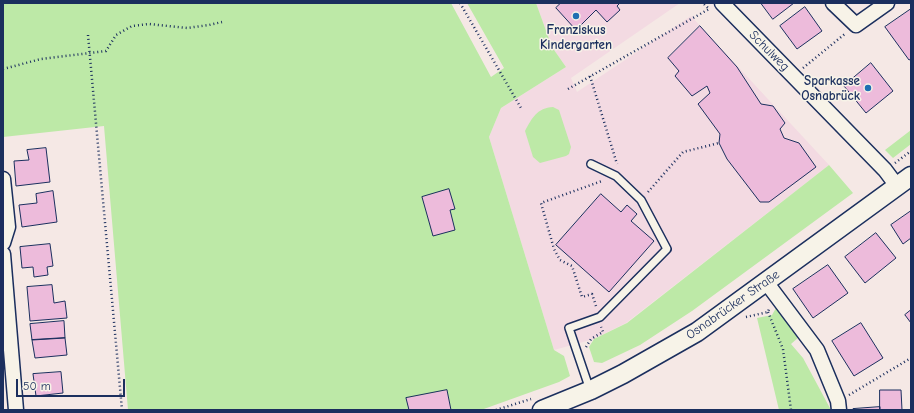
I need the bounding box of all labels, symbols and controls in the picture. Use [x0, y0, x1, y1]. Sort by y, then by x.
marker: Franziskus Kindergarten [571, 11, 581, 21]
place label: Franziskus Kindergarten [540, 22, 612, 53]
street label: Schulweg [746, 28, 792, 74]
place label: Sparkasse Osnabrück [801, 73, 860, 104]
marker: Sparkasse Osnabrück [863, 83, 873, 93]
street label: Osnabrücker Straße [683, 267, 783, 343]
scale bar [18, 371, 127, 397]
text: 50 m [23, 379, 51, 393]

